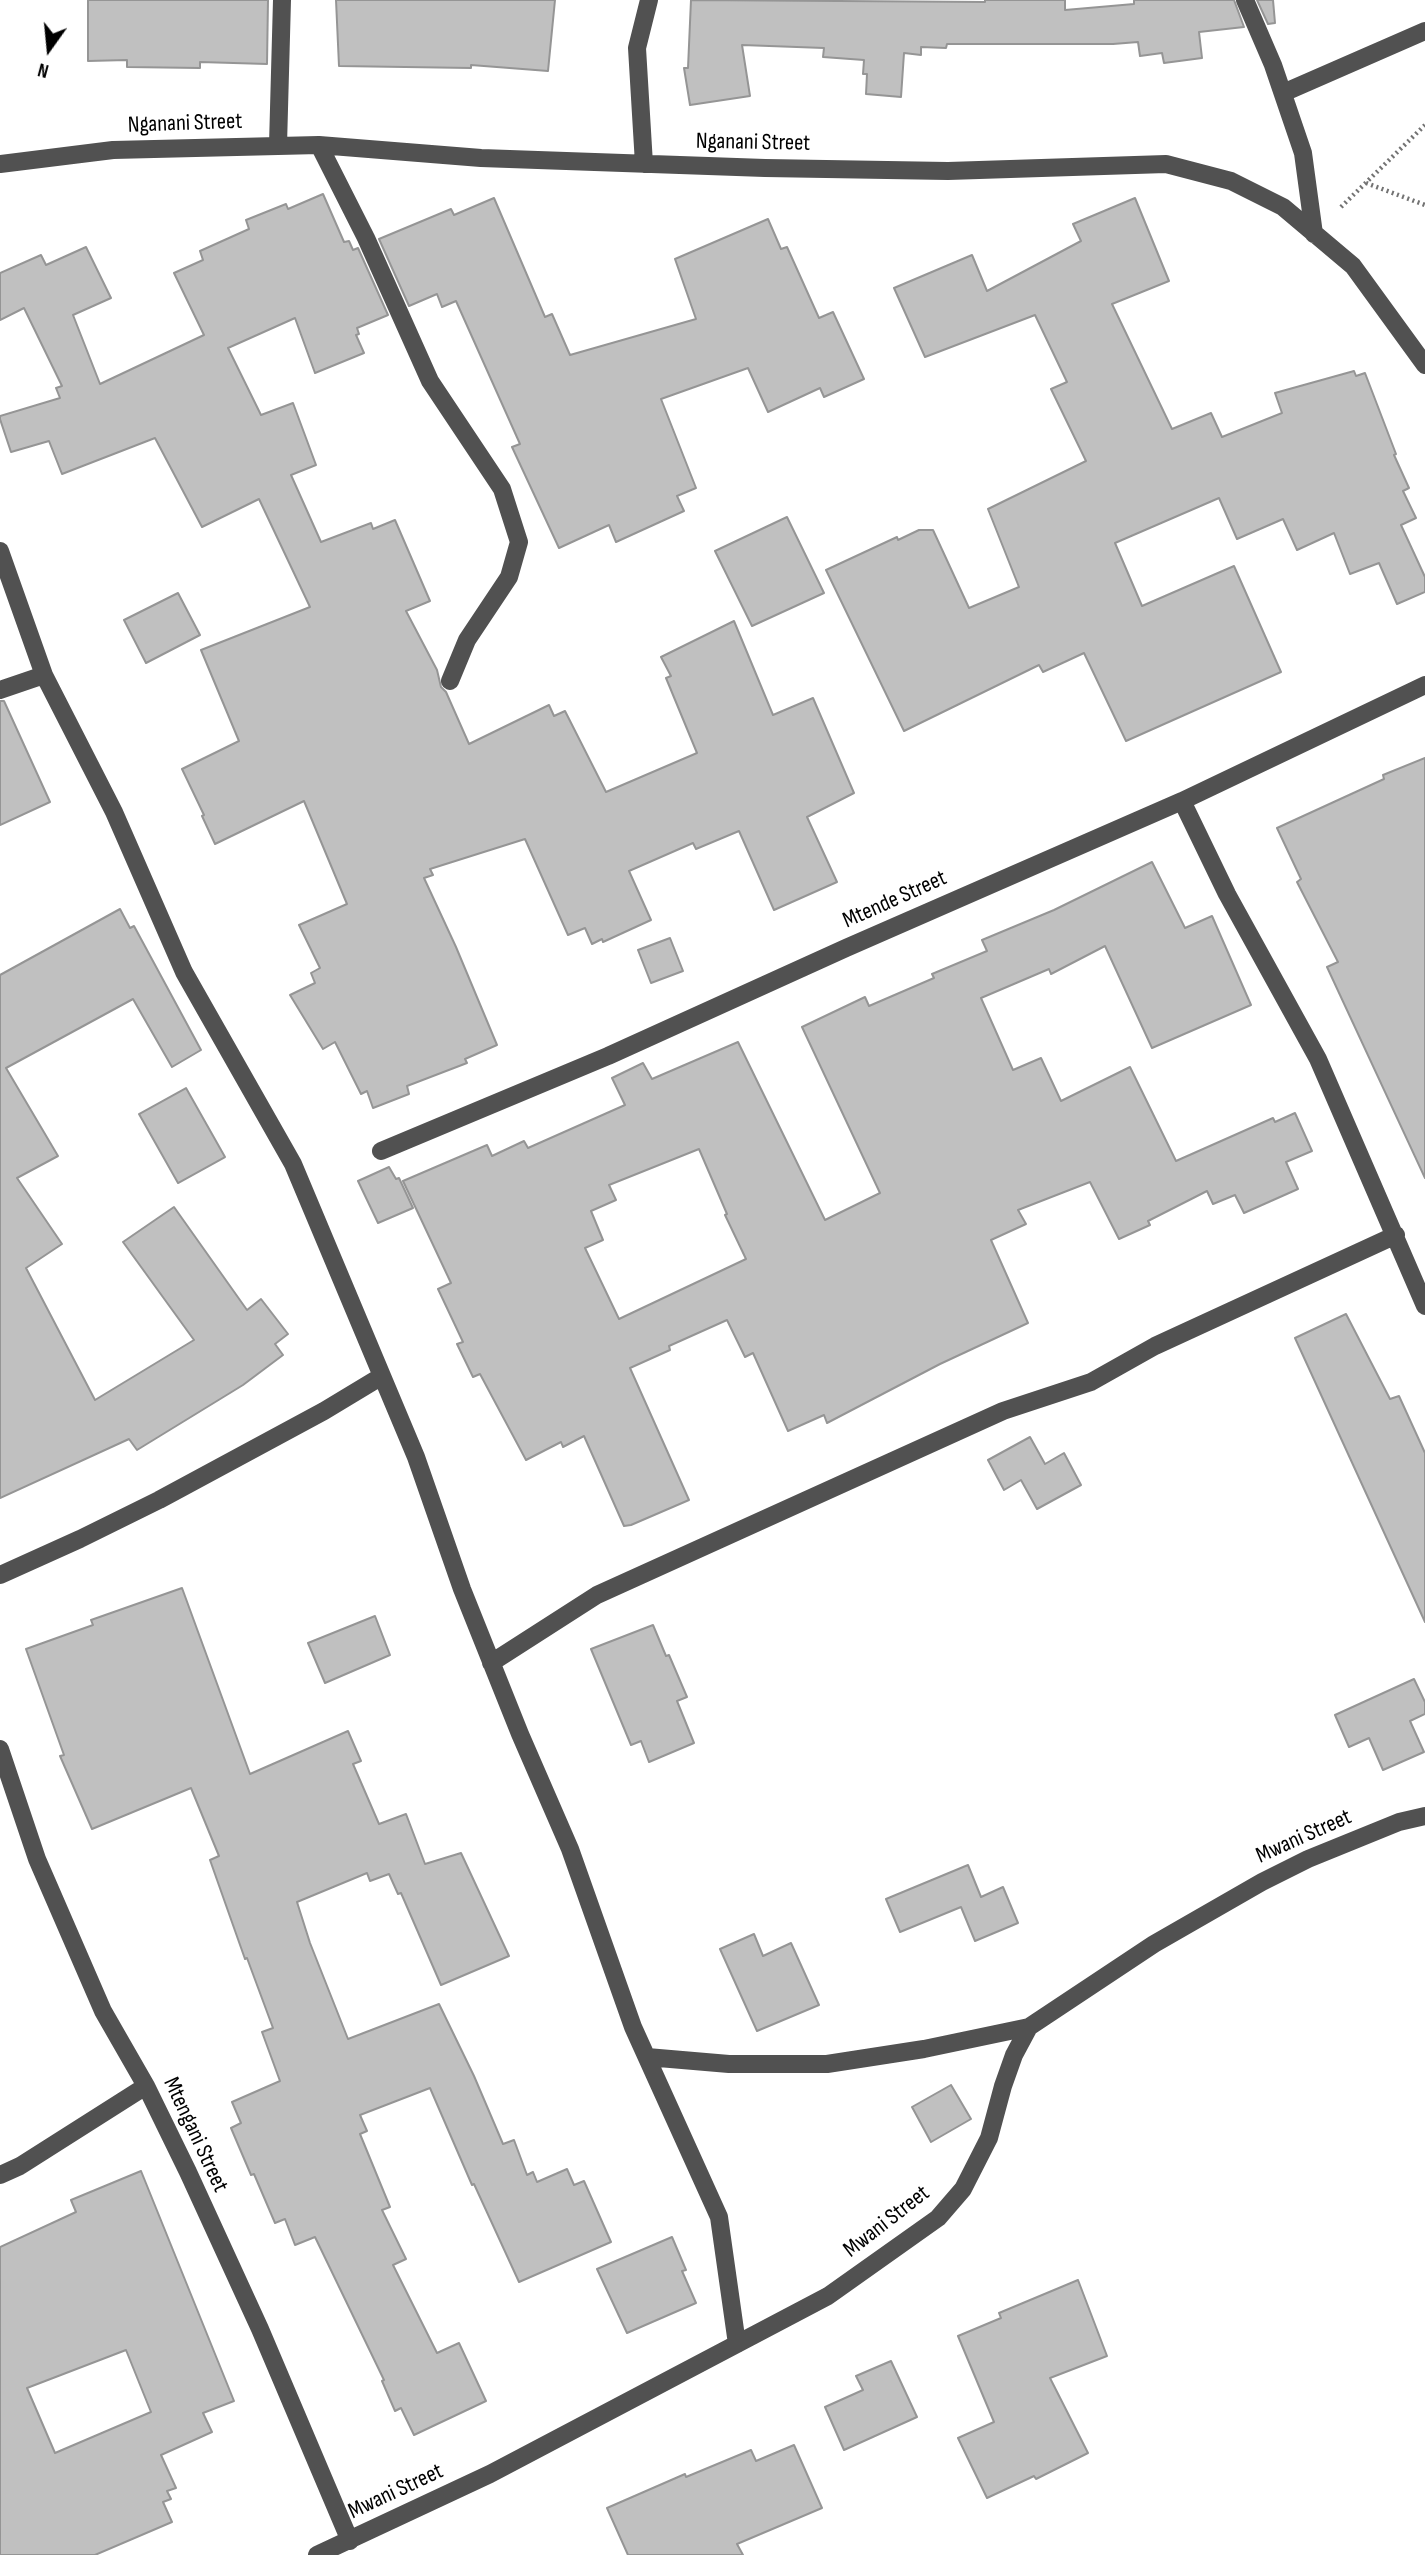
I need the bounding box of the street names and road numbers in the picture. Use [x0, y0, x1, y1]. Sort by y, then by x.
street label: Nganani Street [127, 108, 243, 140]
street label: Nganani Street [696, 128, 810, 158]
street label: Mtende Street [839, 865, 951, 935]
street label: Mwani Street [1252, 1804, 1356, 1870]
street label: Mtengani Street [156, 2073, 234, 2197]
street label: Mwani Street [839, 2180, 935, 2264]
street label: Mwani Street [344, 2458, 448, 2526]

